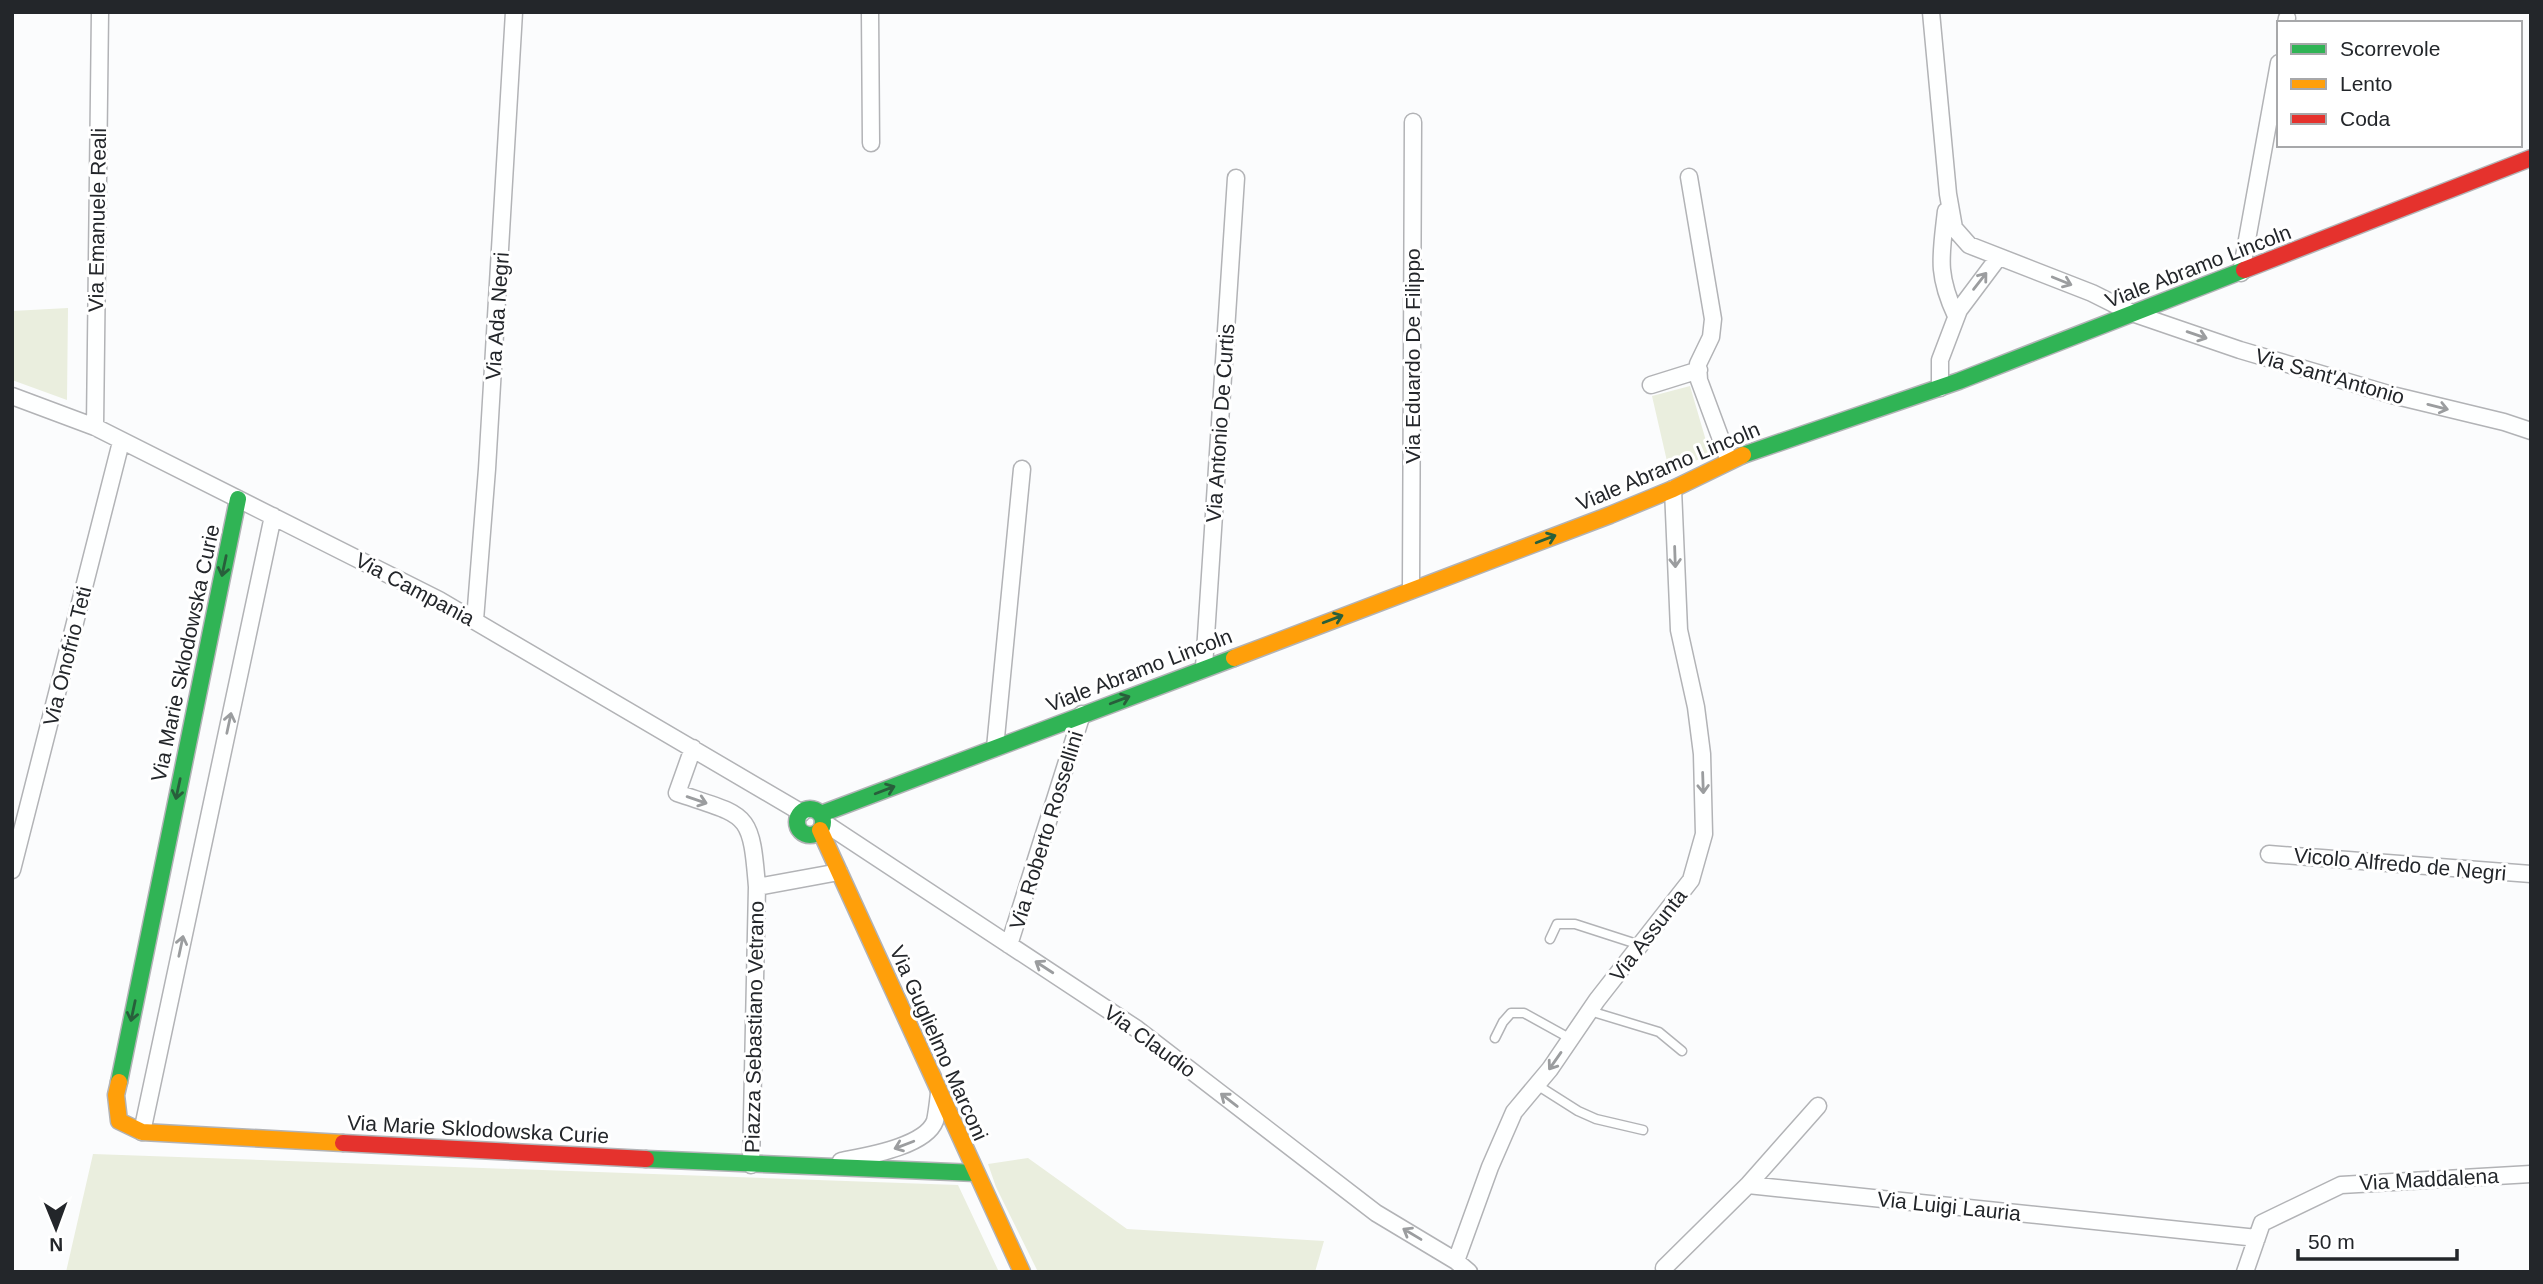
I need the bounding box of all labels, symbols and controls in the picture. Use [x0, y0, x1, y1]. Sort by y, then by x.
legend [2277, 21, 2522, 147]
text: Scorrevole [2340, 37, 2440, 60]
text: Lento [2340, 72, 2393, 95]
text: Coda [2340, 107, 2391, 130]
street label: Via Emanuele Reali [84, 128, 110, 312]
street label: Viale Abramo Lincoln [2102, 220, 2294, 312]
street label: Via Eduardo De Filippo [1401, 248, 1424, 464]
street label: Via Ada Negri [481, 251, 513, 381]
one-way arrow [1972, 272, 1987, 291]
one-way arrow [2051, 276, 2072, 289]
street label: Via Antonio De Curtis [1202, 323, 1238, 523]
one-way arrow [2186, 329, 2208, 342]
street label: Via Sant'Antonio [2253, 344, 2407, 408]
one-way arrow [2427, 401, 2449, 414]
street label: Viale Abramo Lincoln [1573, 417, 1763, 515]
street label: Via Marie Sklodowska Curie [146, 522, 224, 784]
one-way arrow [1534, 532, 1556, 544]
one-way arrow [1668, 546, 1682, 569]
street label: Via Campania [352, 548, 479, 630]
one-way arrow [217, 554, 231, 577]
street label: Via Onofrio Teti [39, 584, 95, 728]
one-way arrow [1321, 612, 1343, 624]
street label: Viale Abramo Lincoln [1043, 624, 1235, 716]
one-way arrow [1108, 692, 1130, 705]
one-way arrow [223, 712, 236, 735]
street label: Via Roberto Rossellini [1005, 728, 1087, 932]
one-way arrow [1696, 771, 1709, 794]
one-way arrow [171, 777, 185, 800]
one-way arrow [873, 783, 895, 795]
one-way arrow [685, 795, 707, 807]
street label: Vicolo Alfredo de Negri [2293, 843, 2507, 885]
street label: Via Assunta [1605, 884, 1691, 986]
street label: Piazza Sebastiano Vetrano [740, 901, 768, 1153]
one-way arrow [175, 935, 189, 958]
street label: Via Guglielmo Marconi [886, 942, 992, 1144]
one-way arrow [1035, 960, 1054, 975]
one-way arrow [125, 999, 139, 1022]
street label: Via Claudio [1100, 1000, 1200, 1082]
one-way arrow [1548, 1051, 1562, 1070]
one-way arrow [1220, 1092, 1238, 1107]
street label: Via Marie Sklodowska Curie [346, 1111, 610, 1147]
one-way arrow [894, 1140, 915, 1152]
street label: Via Maddalena [2359, 1164, 2500, 1194]
street label: Via Luigi Lauria [1876, 1187, 2022, 1225]
north arrow [21, 1193, 91, 1263]
scale bar [2298, 1218, 2457, 1262]
one-way arrow [1402, 1227, 1422, 1241]
text: 50 m [2308, 1230, 2355, 1253]
text: N [49, 1234, 63, 1255]

